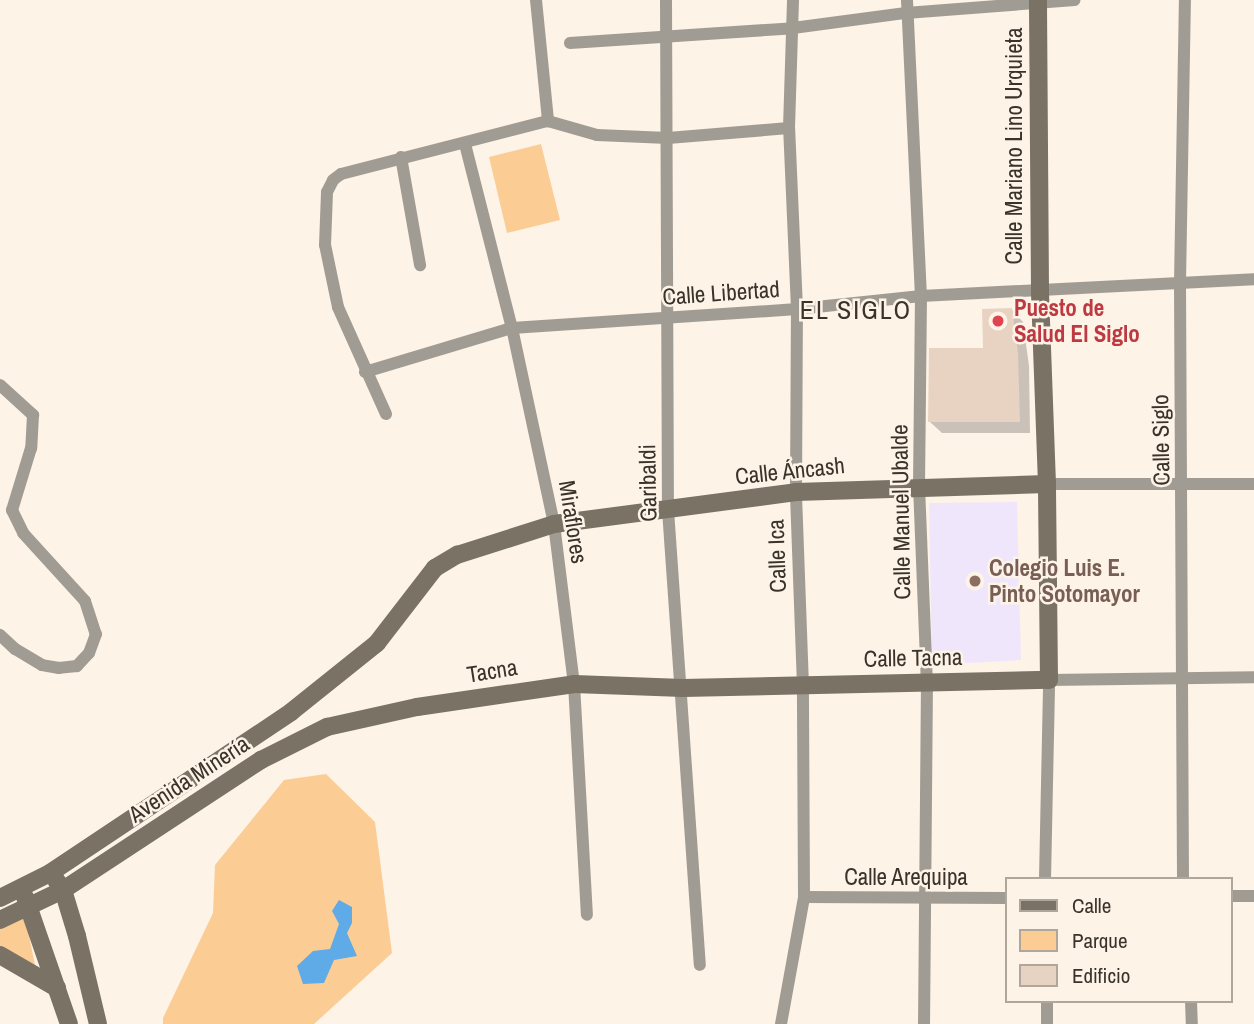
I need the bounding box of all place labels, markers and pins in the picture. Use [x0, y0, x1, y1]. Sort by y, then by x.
place label: Puesto de Salud El Siglo [1014, 294, 1140, 348]
marker: Puesto de Salud El Siglo [988, 311, 1008, 331]
place label: Colegio Luis E. Pinto Sotomayor [989, 554, 1140, 608]
marker: Colegio Luis E. Pinto Sotomayor [967, 573, 983, 589]

